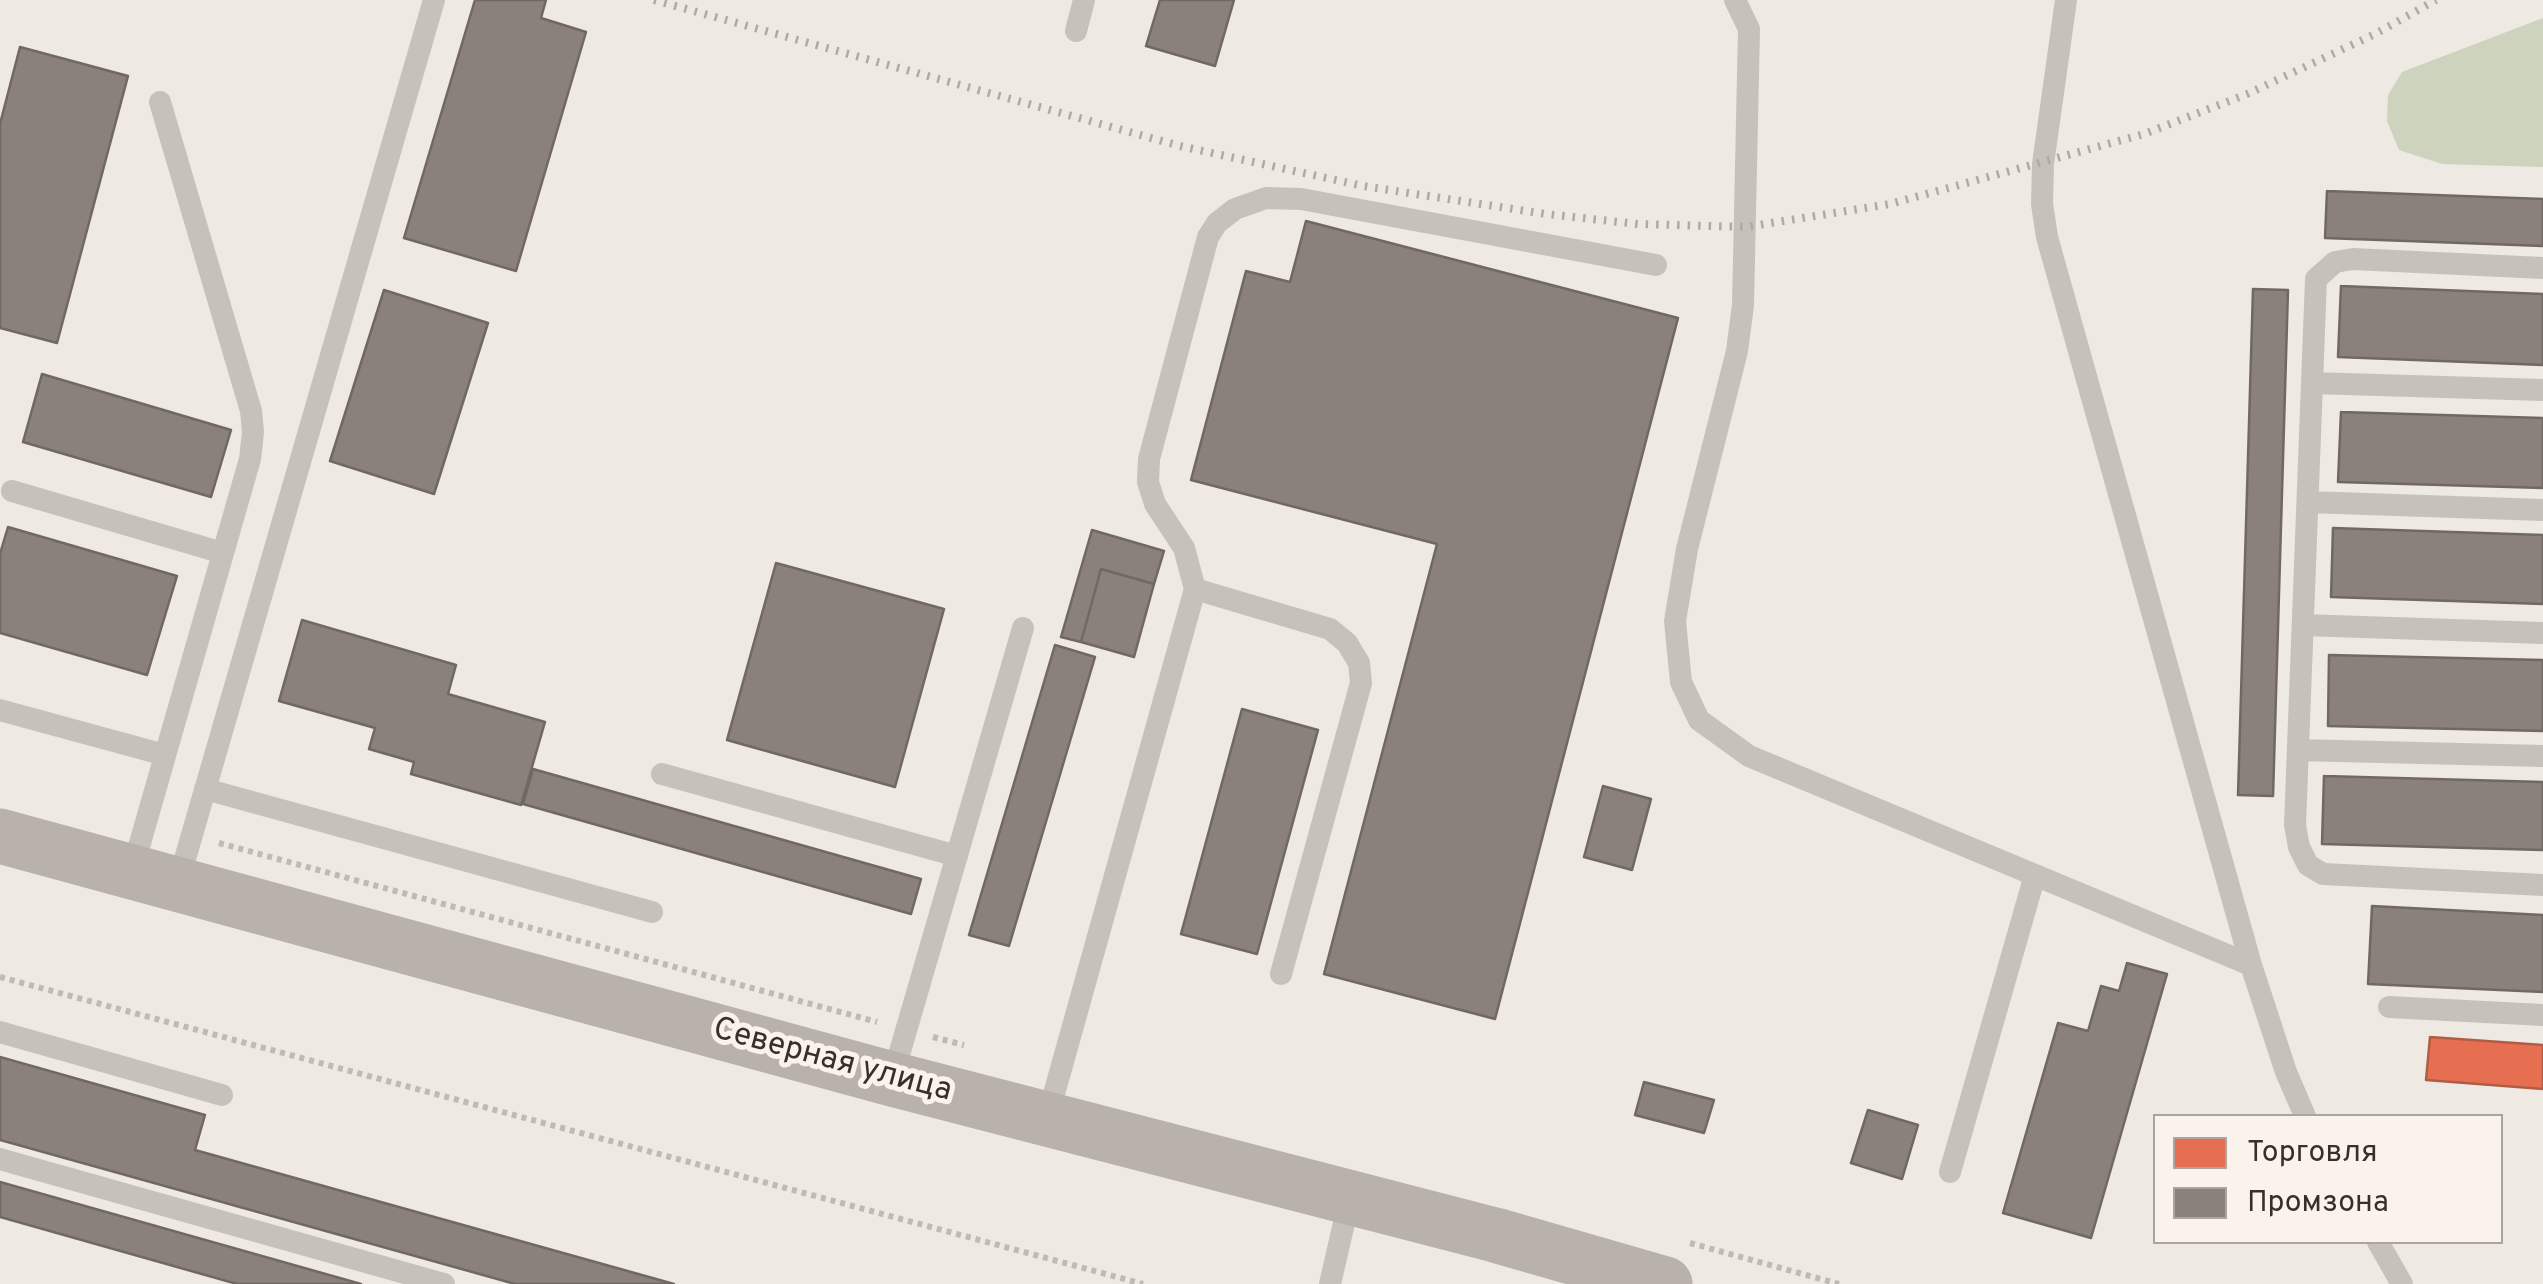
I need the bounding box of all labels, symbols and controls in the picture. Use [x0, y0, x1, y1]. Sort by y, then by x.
street label: Северная улица [708, 1012, 956, 1112]
legend [2153, 1114, 2503, 1244]
text: Торговля [2247, 1135, 2378, 1172]
text: Промзона [2247, 1185, 2389, 1222]

